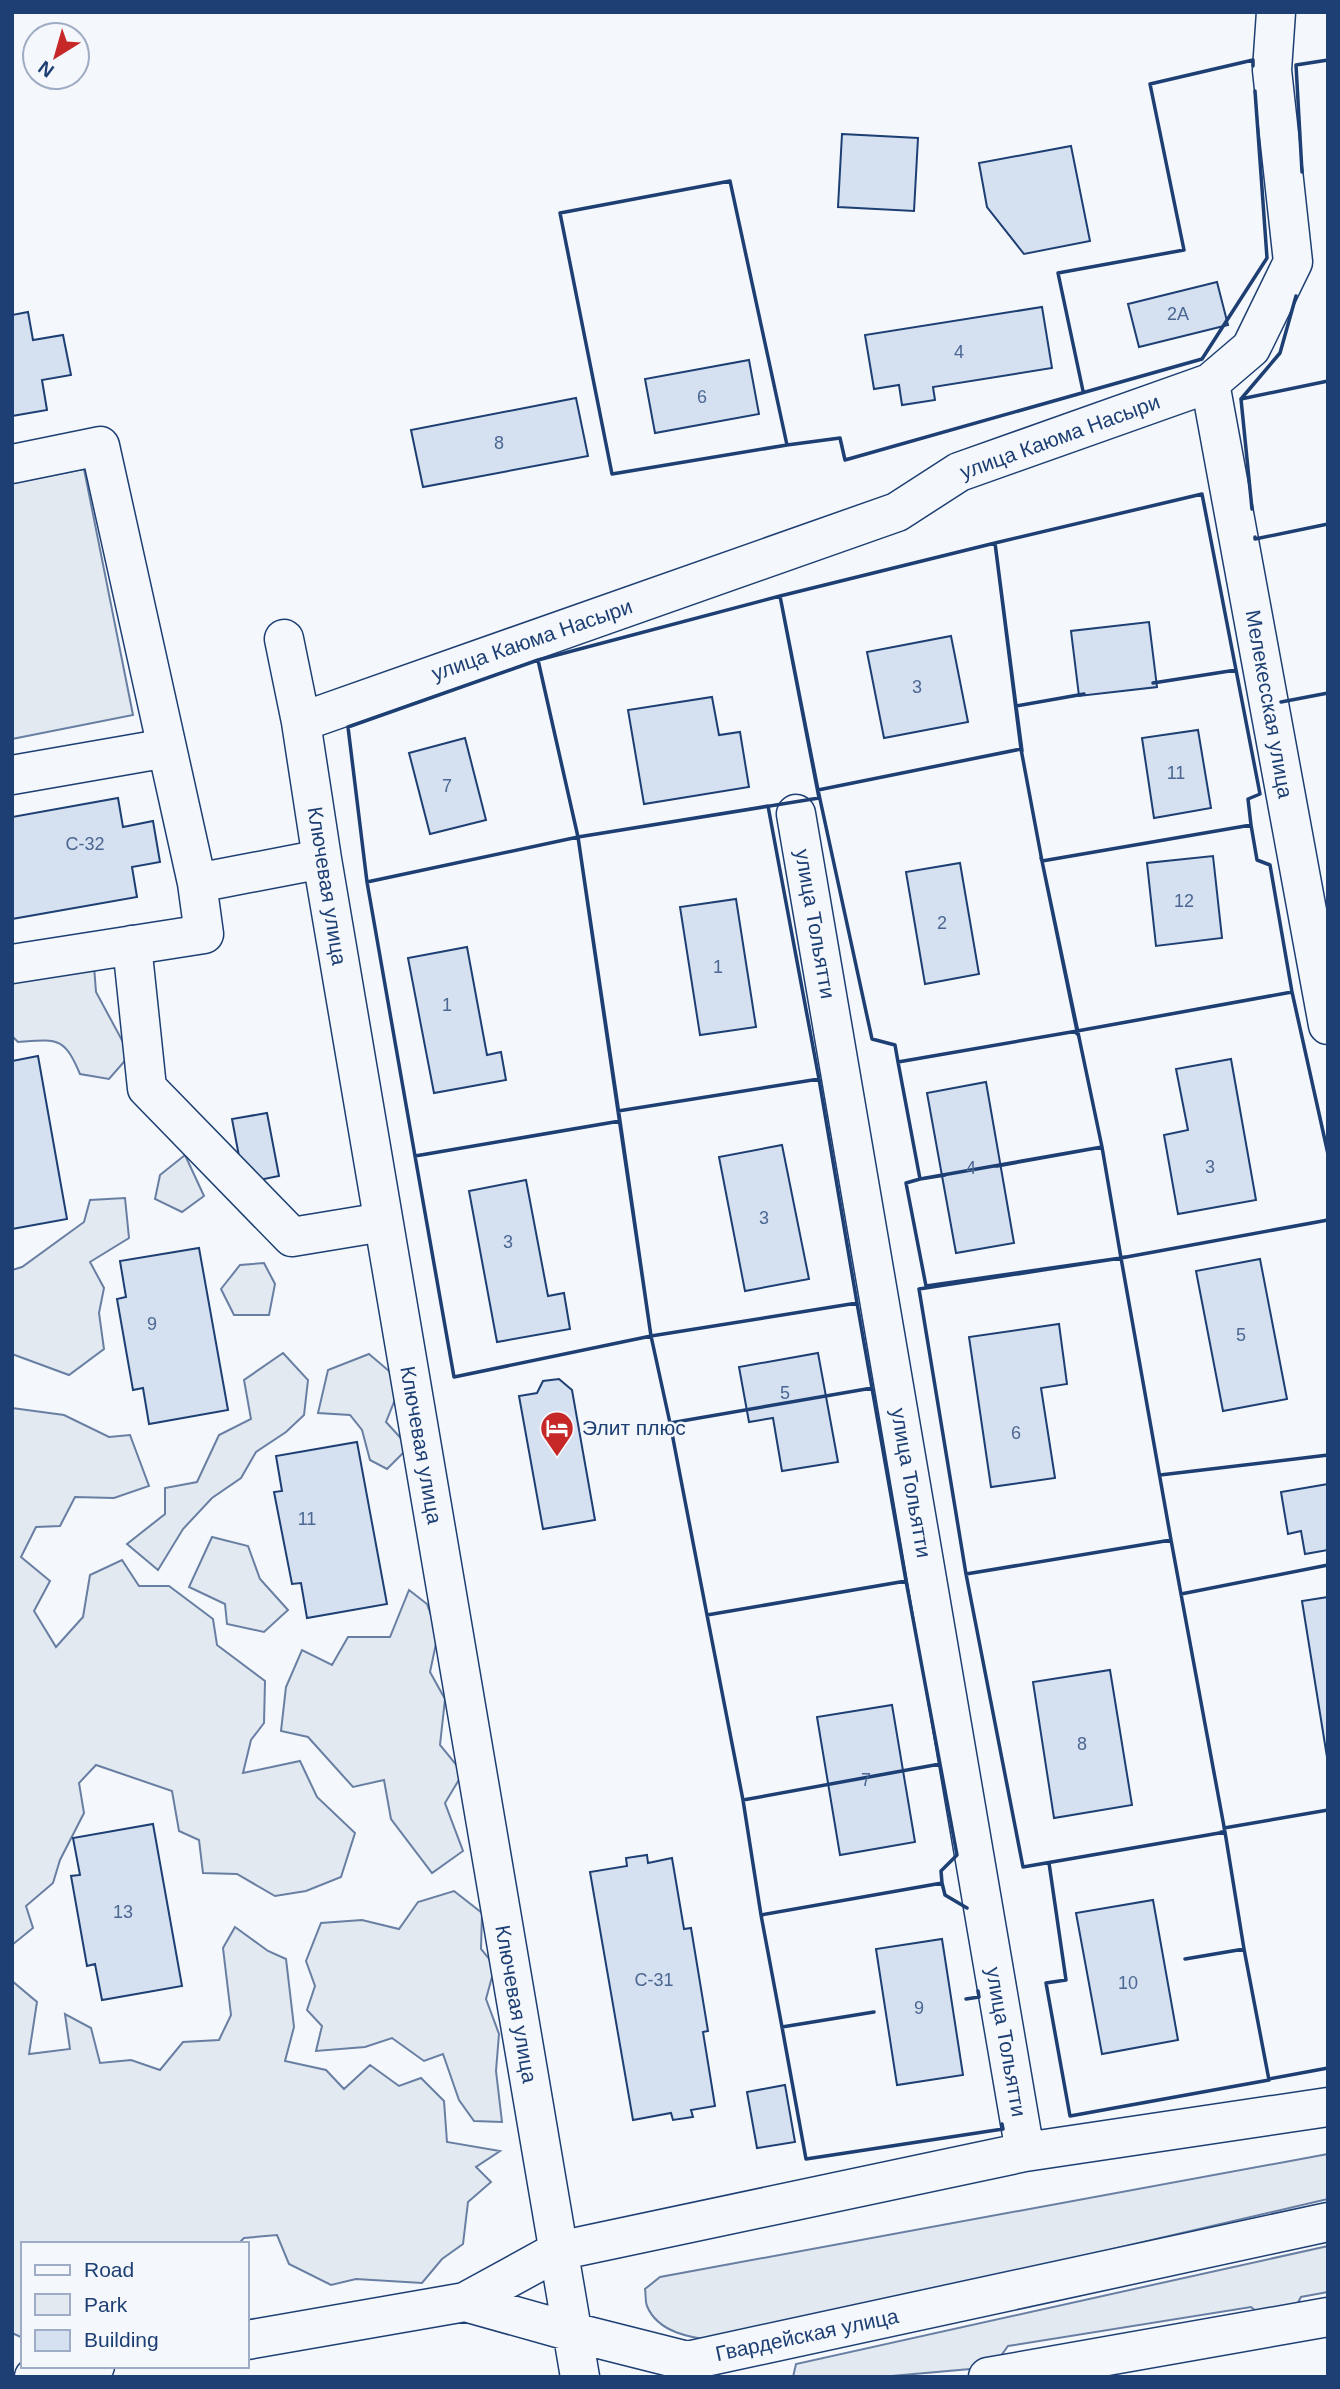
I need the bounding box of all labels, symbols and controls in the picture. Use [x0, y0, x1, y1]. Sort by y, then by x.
north arrow [21, 21, 91, 91]
text: N [34, 57, 58, 82]
house number: 2А [1167, 304, 1189, 324]
house number: 4 [954, 342, 964, 362]
house number: 6 [697, 387, 707, 407]
street label: улица Каюма Насыри [957, 390, 1163, 483]
house number: 8 [494, 433, 504, 453]
street label: улица Каюма Насыри [428, 594, 635, 685]
street label: Мелекесская улица [1242, 608, 1297, 800]
house number: 3 [912, 677, 922, 697]
house number: 11 [1167, 763, 1185, 783]
house number: 7 [442, 776, 452, 796]
street label: Ключевая улица [304, 805, 351, 967]
house number: С-32 [65, 834, 105, 854]
street label: улица Тольятти [791, 847, 840, 1001]
house number: 12 [1174, 891, 1194, 911]
house number: 2 [937, 913, 947, 933]
house number: 1 [713, 957, 723, 977]
house number: 1 [442, 995, 452, 1015]
house number: 3 [1205, 1157, 1215, 1177]
house number: 4 [966, 1158, 976, 1178]
house number: 3 [759, 1208, 769, 1228]
house number: 3 [503, 1232, 513, 1252]
house number: 9 [147, 1314, 157, 1334]
house number: 5 [1236, 1325, 1246, 1345]
street label: Ключевая улица [396, 1364, 447, 1526]
house number: 5 [780, 1383, 790, 1403]
street label: улица Тольятти [887, 1406, 936, 1560]
hotel icon: Элит плюс [538, 1409, 576, 1458]
place label: Элит плюс [582, 1416, 686, 1439]
house number: 6 [1011, 1423, 1021, 1443]
house number: 11 [298, 1509, 316, 1529]
house number: 8 [1077, 1734, 1087, 1754]
house number: 7 [861, 1770, 871, 1790]
house number: 13 [113, 1902, 133, 1922]
street label: Ключевая улица [491, 1923, 542, 2085]
street label: улица Тольятти [982, 1965, 1031, 2119]
house number: С-31 [634, 1970, 674, 1990]
house number: 10 [1118, 1973, 1138, 1993]
house number: 9 [914, 1998, 924, 2018]
legend [21, 2242, 248, 2368]
text: Road [84, 2258, 134, 2281]
text: Park [84, 2293, 128, 2316]
street label: Гвардейская улица [713, 2304, 901, 2365]
text: Building [84, 2328, 159, 2351]

